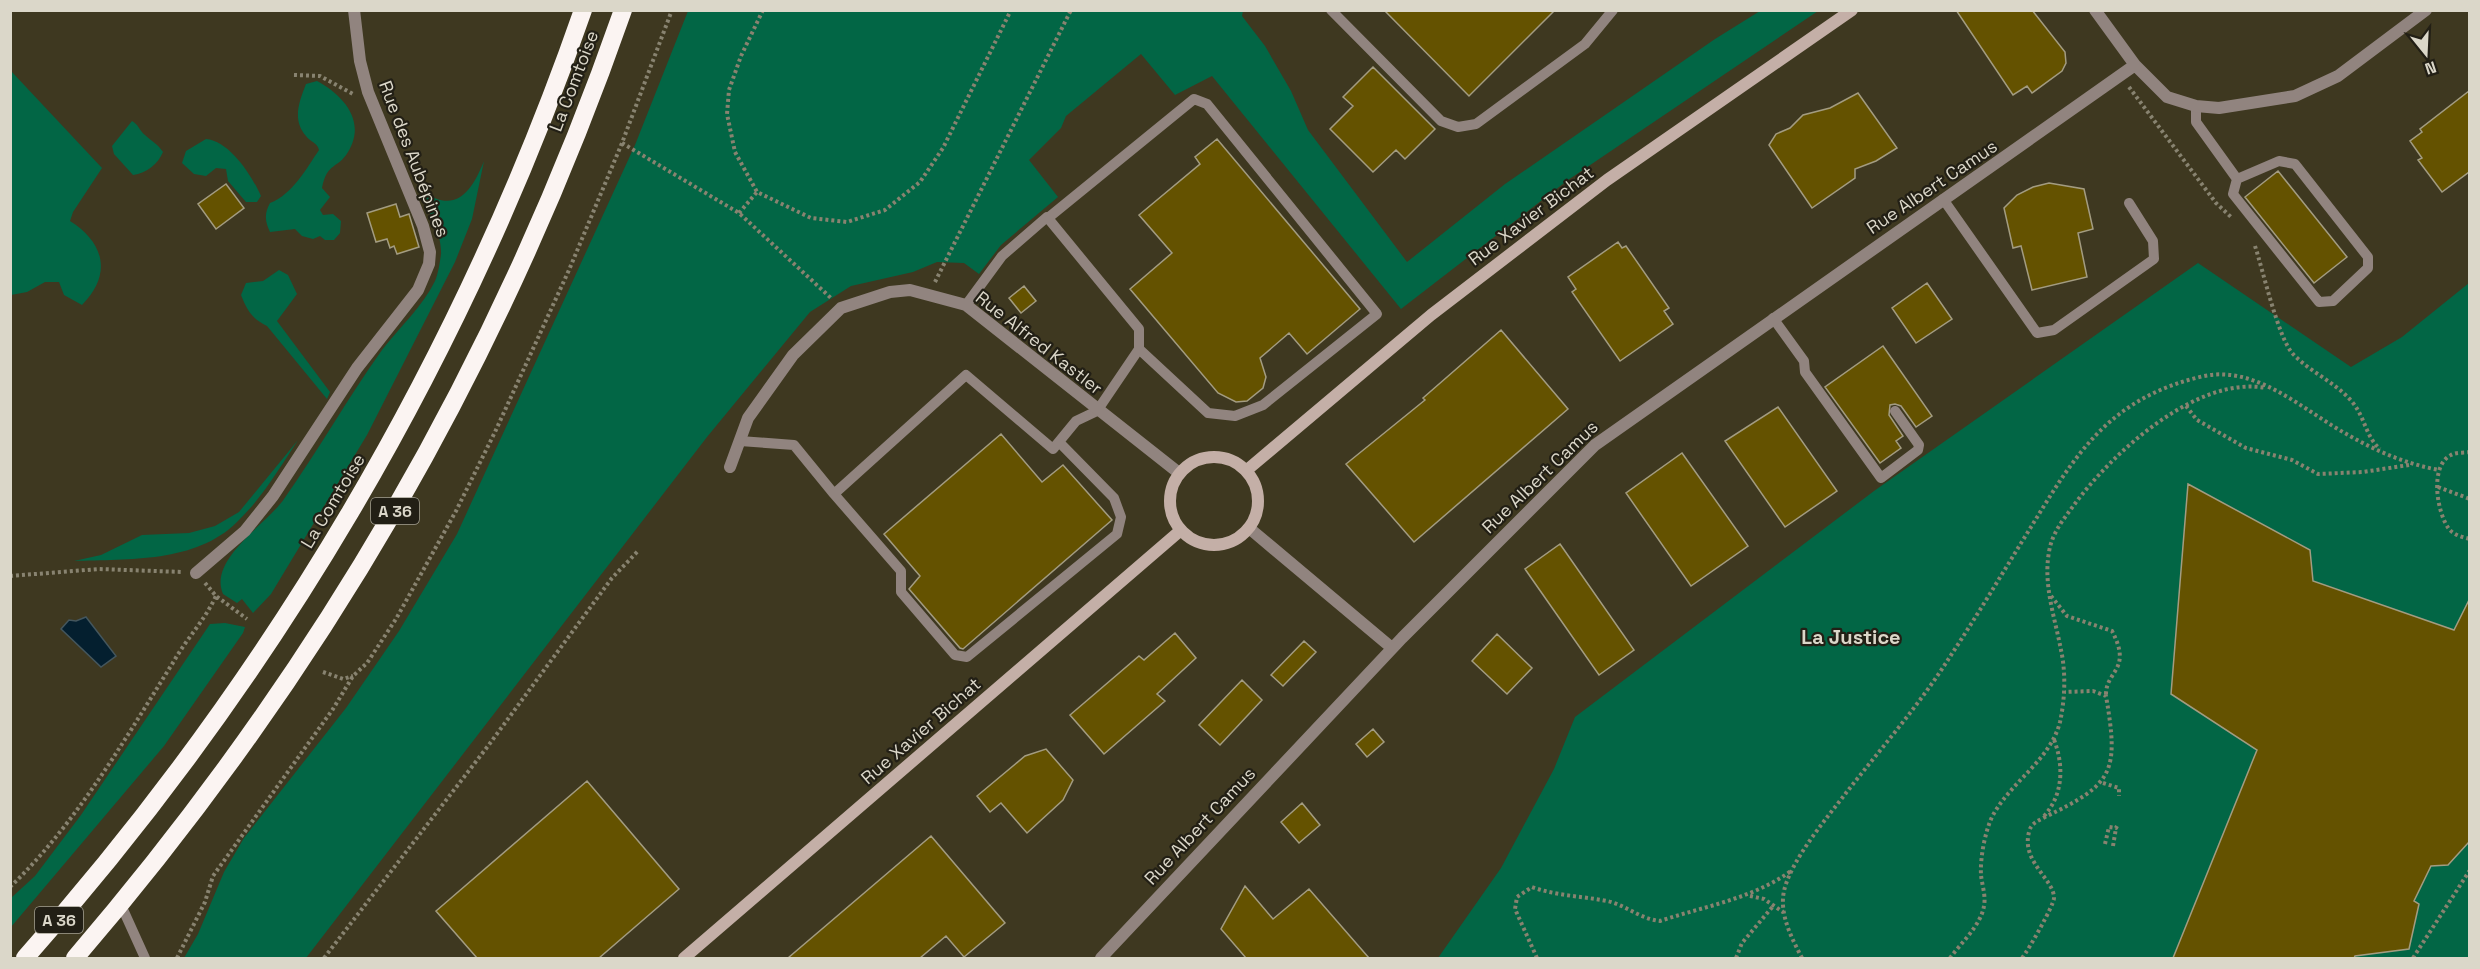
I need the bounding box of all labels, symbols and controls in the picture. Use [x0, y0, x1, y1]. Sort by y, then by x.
north arrow [2396, 24, 2456, 84]
street label: La Comtoise [544, 27, 603, 135]
text: N [2422, 56, 2439, 79]
street label: Rue des Aubépines [374, 77, 455, 240]
street label: Rue Albert Camus [1862, 134, 2002, 239]
street label: Rue Xavier Bichat [1463, 161, 1598, 270]
street label: Rue Alfred Kastler [971, 286, 1108, 400]
street label: Rue Albert Camus [1477, 415, 1603, 538]
street label: La Comtoise [295, 449, 370, 552]
road number: A 36 [371, 498, 419, 524]
district label: La Justice [1801, 624, 1901, 650]
street label: Rue Xavier Bichat [856, 672, 985, 789]
street label: Rue Albert Camus [1139, 762, 1260, 889]
road number: A 36 [35, 907, 83, 933]

